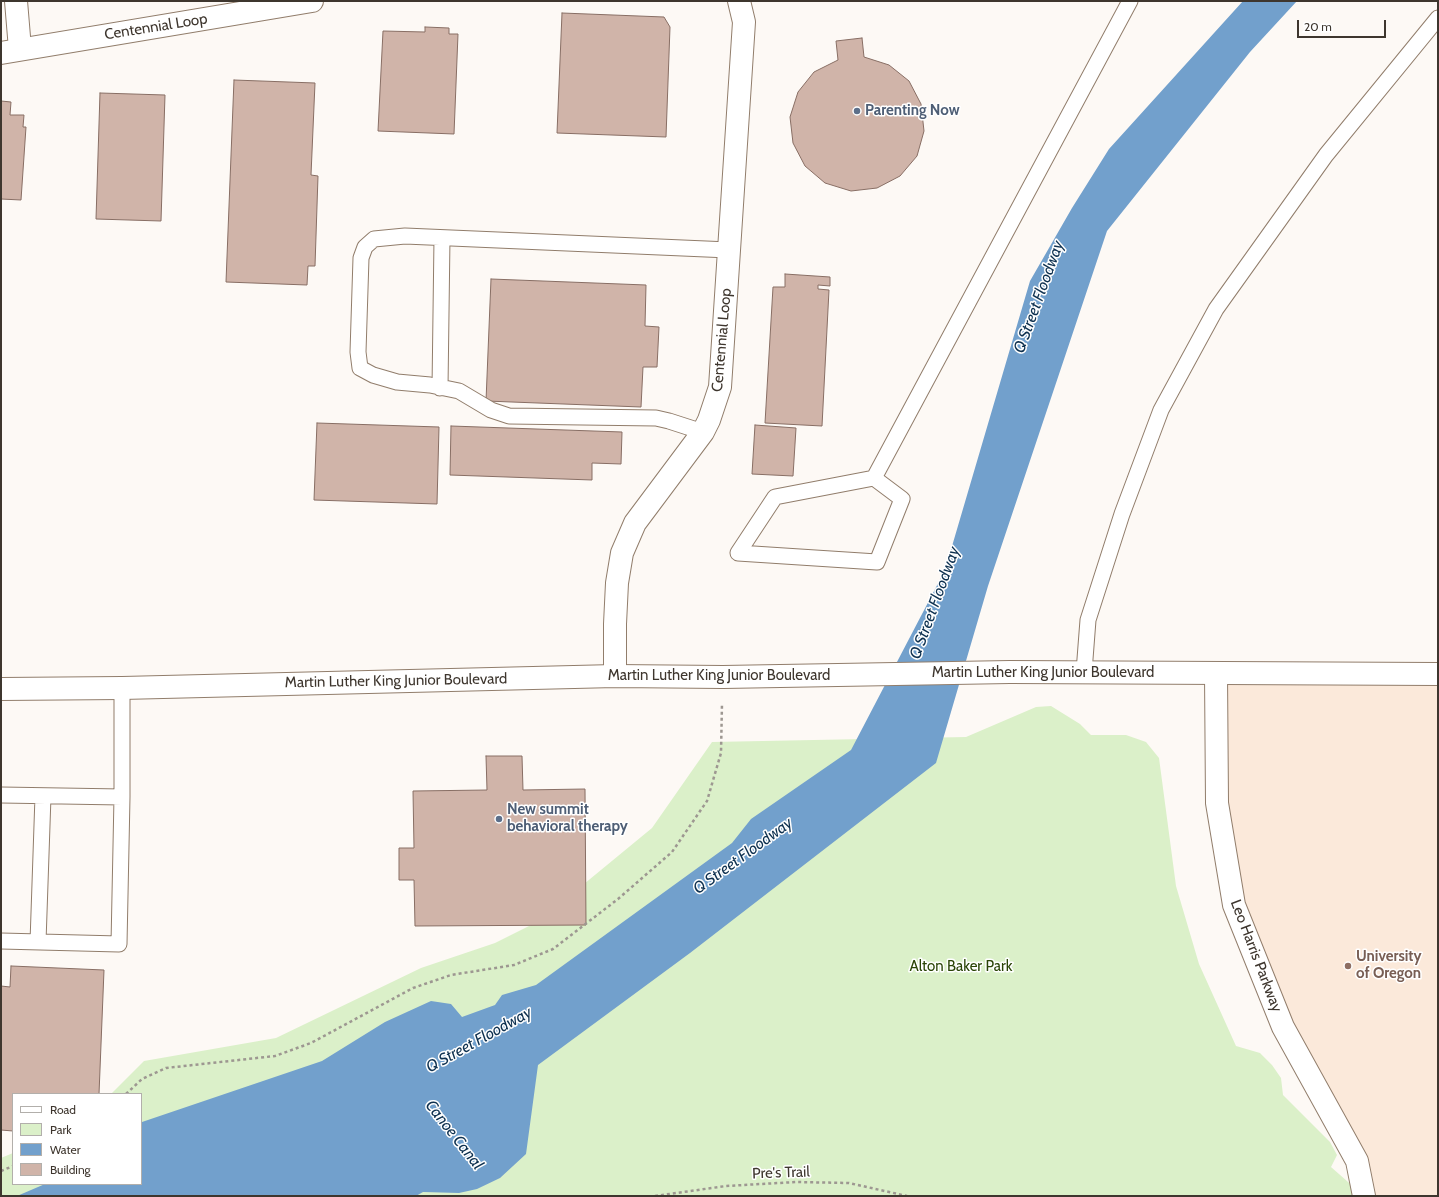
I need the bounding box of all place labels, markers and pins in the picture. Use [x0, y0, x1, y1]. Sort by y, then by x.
place label: Parenting Now [865, 102, 960, 120]
marker: Parenting Now [852, 106, 862, 116]
place label: New summit behavioral therapy [507, 801, 628, 836]
marker: New summit behavioral therapy [494, 814, 504, 824]
place label: University of Oregon [1356, 948, 1422, 983]
marker: University of Oregon [1343, 961, 1353, 971]

